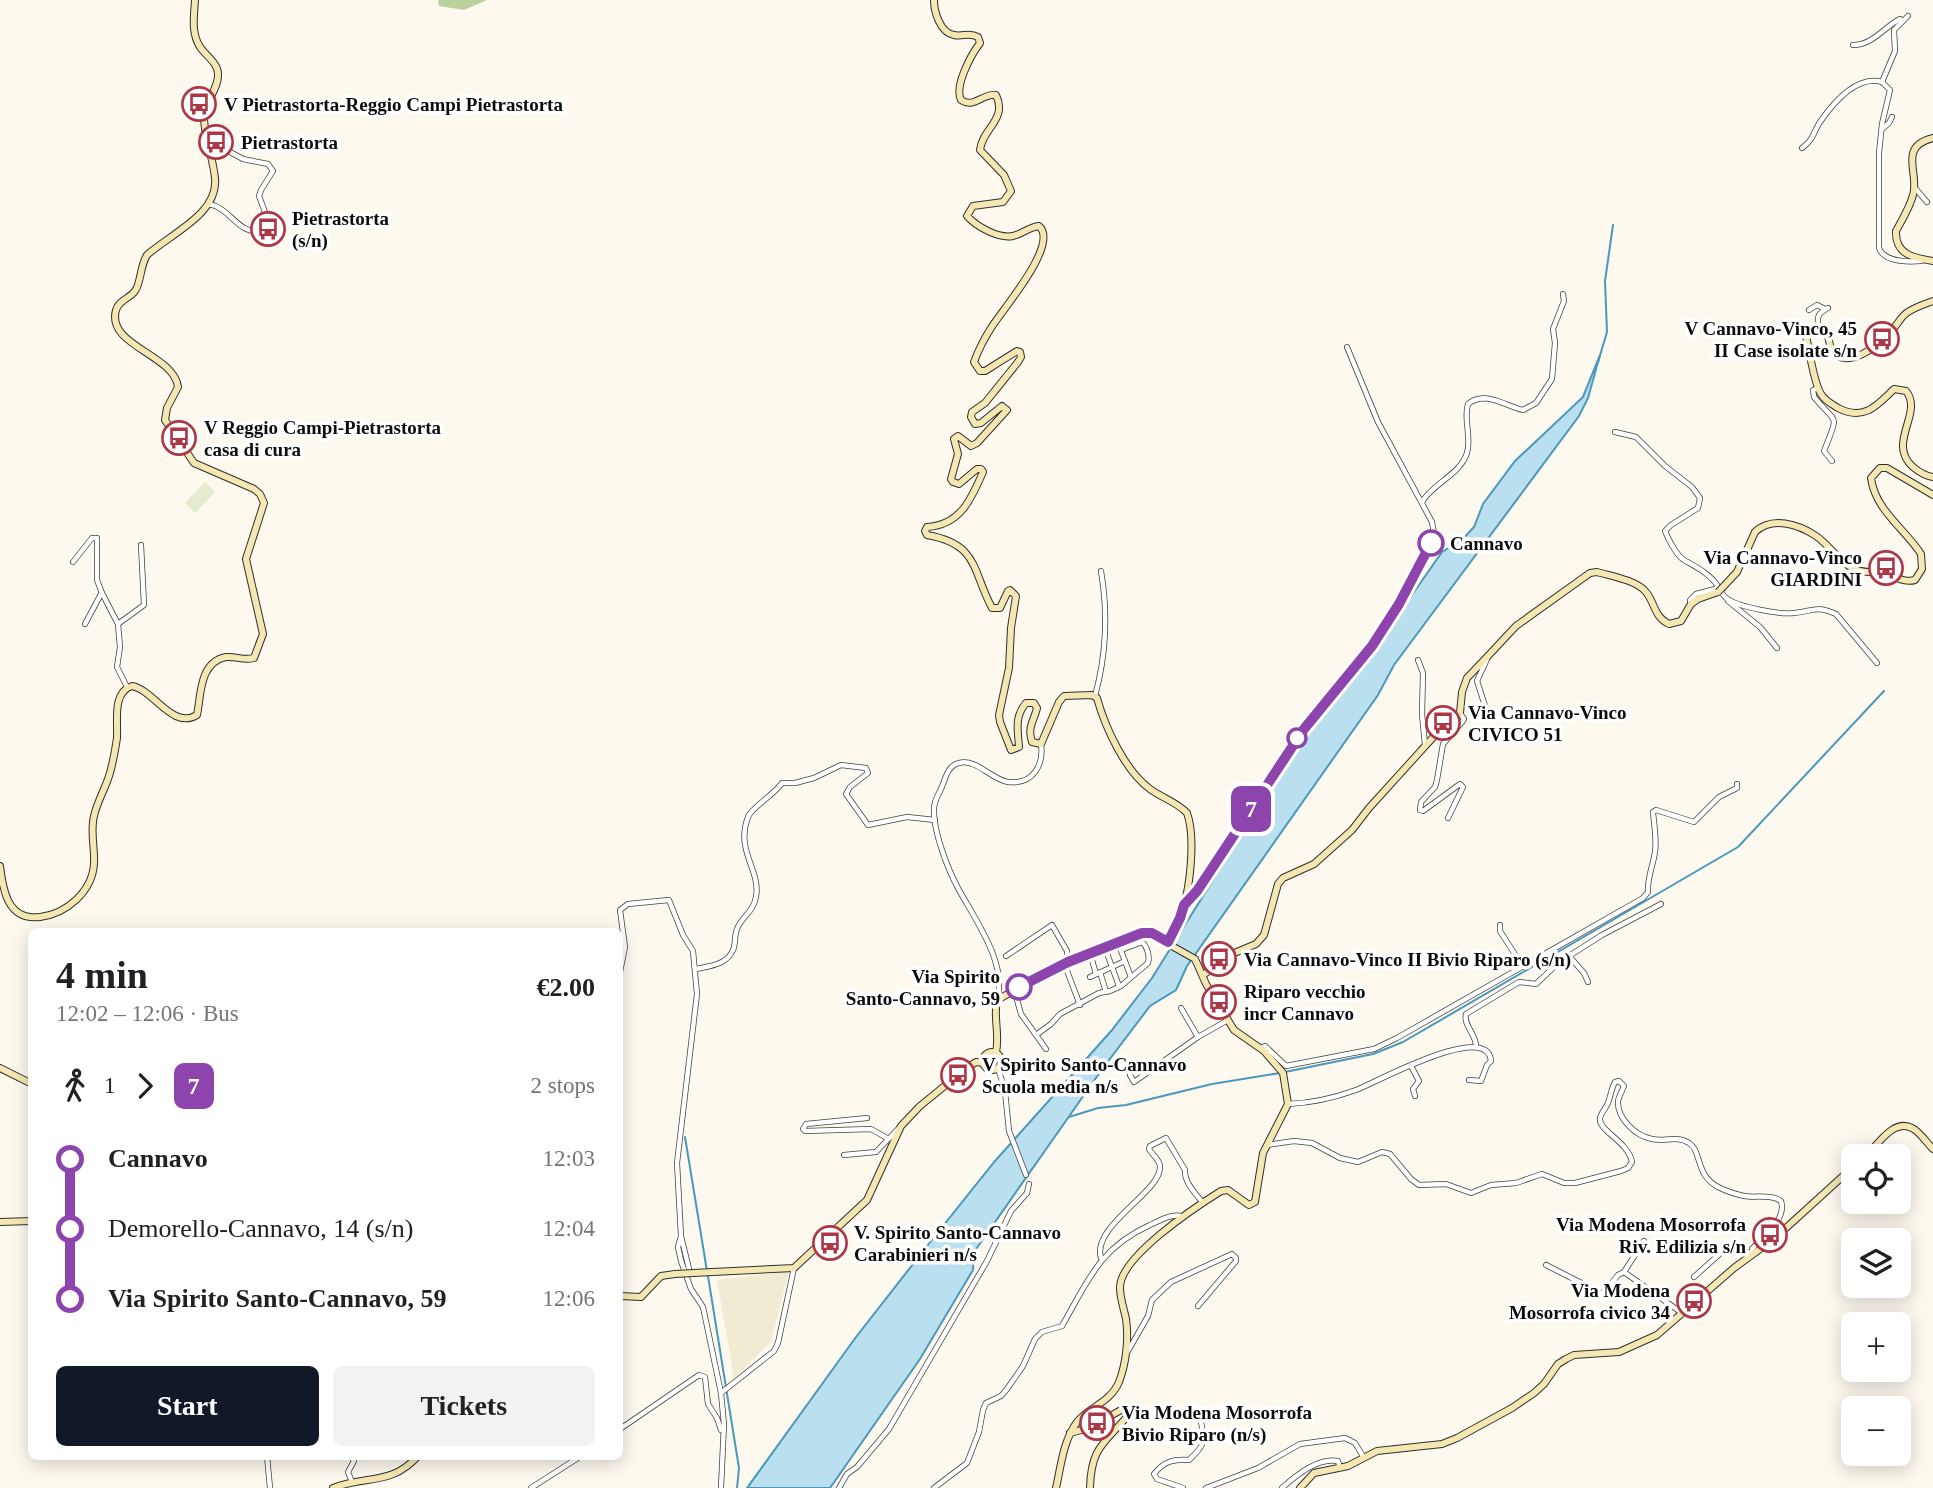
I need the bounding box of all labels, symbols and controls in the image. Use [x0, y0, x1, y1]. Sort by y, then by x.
bus stop icon: V Pietrastorta-Reggio Campi Pietrastorta [180, 85, 218, 123]
place label: V Pietrastorta-Reggio Campi Pietrastorta [224, 94, 563, 115]
bus stop icon: Pietrastorta [197, 123, 235, 161]
place label: Pietrastorta [241, 132, 339, 153]
place label: Pietrastorta (s/n) [292, 208, 390, 252]
bus stop icon: Pietrastorta (s/n) [249, 210, 287, 248]
place label: V Cannavo-Vinco, 45 II Case isolate s/n [1684, 318, 1857, 361]
bus stop icon: V Cannavo-Vinco, 45 II Case isolate s/n [1863, 320, 1901, 358]
place label: V Reggio Campi-Pietrastorta casa di cura [204, 417, 442, 460]
bus stop icon: V Reggio Campi-Pietrastorta casa di cura [160, 419, 198, 457]
marker: Cannavo [1418, 530, 1444, 556]
place label: Cannavo [1450, 533, 1523, 554]
place label: Via Cannavo-Vinco GIARDINI [1703, 547, 1862, 590]
bus stop icon: Via Cannavo-Vinco GIARDINI [1867, 549, 1905, 587]
place label: Via Cannavo-Vinco CIVICO 51 [1468, 702, 1627, 745]
bus stop icon: Via Cannavo-Vinco CIVICO 51 [1424, 704, 1462, 742]
unlabelled marker [1287, 728, 1307, 748]
line badge: 7 [1228, 786, 1274, 832]
text: 7 [1245, 796, 1257, 822]
bus stop icon: Via Cannavo-Vinco II Bivio Riparo (s/n) [1200, 940, 1238, 978]
place label: Via Cannavo-Vinco II Bivio Riparo (s/n) [1244, 949, 1571, 971]
text: 4 min [56, 954, 148, 996]
place label: Via Spirito Santo-Cannavo, 59 [846, 966, 1000, 1009]
text: €2.00 [537, 973, 595, 1002]
marker: Via Spirito Santo-Cannavo, 59 [1006, 974, 1032, 1000]
place label: Riparo vecchio incr Cannavo [1244, 981, 1366, 1024]
bus stop icon: Riparo vecchio incr Cannavo [1200, 983, 1238, 1021]
text: 12:02 – 12:06 · Bus [56, 1001, 239, 1026]
place label: V Spirito Santo-Cannavo Scuola media n/s [982, 1054, 1186, 1097]
bus stop icon: V Spirito Santo-Cannavo Scuola media n/s [939, 1056, 977, 1094]
icon: walk [56, 1067, 94, 1105]
icon: forward [126, 1067, 164, 1105]
text: 1 [104, 1073, 116, 1098]
text: 7 [188, 1073, 200, 1099]
text: 2 stops [530, 1073, 595, 1098]
text: Cannavo [108, 1144, 208, 1173]
map controls [1841, 1144, 1911, 1466]
button: locate [1841, 1144, 1911, 1214]
text: 12:03 [543, 1146, 595, 1171]
text: Demorello-Cannavo, 14 (s/n) [108, 1214, 413, 1243]
place label: Via Modena Mosorrofa Riv. Edilizia s/n [1556, 1214, 1746, 1257]
text: 12:04 [543, 1216, 595, 1241]
bus stop icon: Via Modena Mosorrofa Riv. Edilizia s/n [1751, 1216, 1789, 1254]
place label: V. Spirito Santo-Cannavo Carabinieri n/s [854, 1222, 1061, 1265]
bus stop icon: V. Spirito Santo-Cannavo Carabinieri n/s [811, 1224, 849, 1262]
button: layers [1841, 1228, 1911, 1298]
place label: Via Modena Mosorrofa civico 34 [1509, 1280, 1670, 1323]
bus stop icon: Via Modena Mosorrofa civico 34 [1675, 1282, 1713, 1320]
text: Via Spirito Santo-Cannavo, 59 [108, 1284, 447, 1313]
text: 12:06 [543, 1286, 595, 1311]
button: + [1841, 1312, 1911, 1382]
button: Start [56, 1366, 319, 1446]
button: Tickets [333, 1366, 595, 1446]
button: − [1841, 1396, 1911, 1466]
place label: Via Modena Mosorrofa Bivio Riparo (n/s) [1122, 1402, 1312, 1446]
bus stop icon: Via Modena Mosorrofa Bivio Riparo (n/s) [1078, 1404, 1116, 1442]

